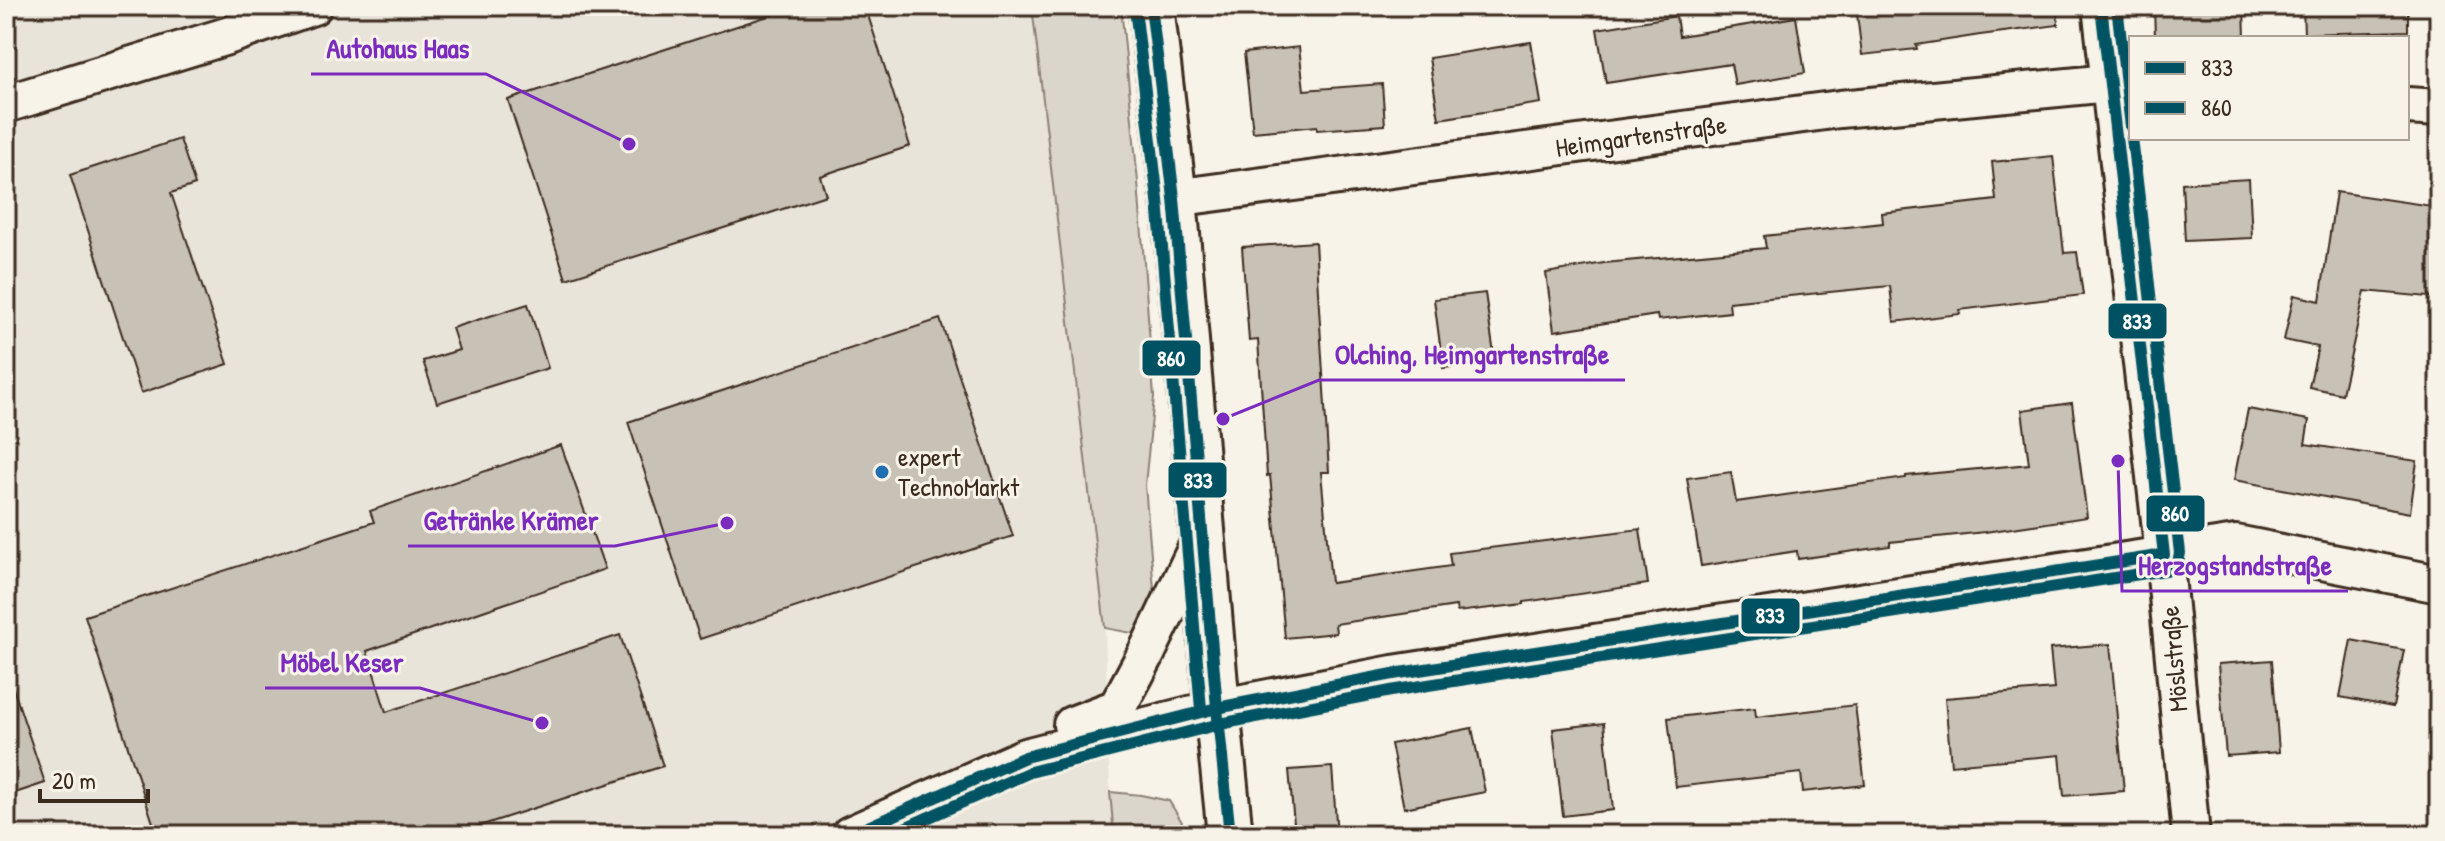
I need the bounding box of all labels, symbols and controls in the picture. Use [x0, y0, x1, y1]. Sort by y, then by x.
callout: Autohaus Haas [311, 22, 486, 74]
text: Autohaus Haas [327, 29, 470, 67]
legend [2129, 36, 2409, 140]
text: 833 [2201, 51, 2233, 83]
text: 860 [2201, 91, 2232, 123]
street label: Heimgartenstraße [1553, 106, 1729, 165]
line badge: 833 [2107, 302, 2168, 340]
text: 833 [2122, 306, 2152, 336]
callout: Olching, Heimgartenstraße [1319, 328, 1625, 380]
text: Olching, Heimgartenstraße [1335, 335, 1610, 374]
line badge: 860 [1141, 339, 1202, 377]
text: 860 [1157, 343, 1185, 373]
place label: expert TechnoMarkt [898, 439, 1020, 504]
line badge: 833 [1167, 461, 1228, 499]
marker: expert TechnoMarkt [873, 463, 891, 481]
text: 833 [1183, 465, 1213, 495]
callout: Getränke Krämer [408, 494, 615, 546]
line badge: 860 [2145, 494, 2206, 533]
text: 860 [2161, 498, 2189, 528]
text: Getränke Krämer [423, 501, 599, 539]
callout: Herzogstandstraße [2122, 539, 2348, 591]
text: Herzogstandstraße [2138, 546, 2333, 585]
line badge: 833 [1740, 597, 1801, 635]
text: 833 [1755, 600, 1785, 630]
street label: Möslstraße [2151, 605, 2196, 713]
callout: Möbel Keser [265, 636, 420, 688]
text: Möbel Keser [280, 643, 404, 681]
scale bar [40, 753, 148, 803]
text: 20 m [52, 764, 96, 796]

